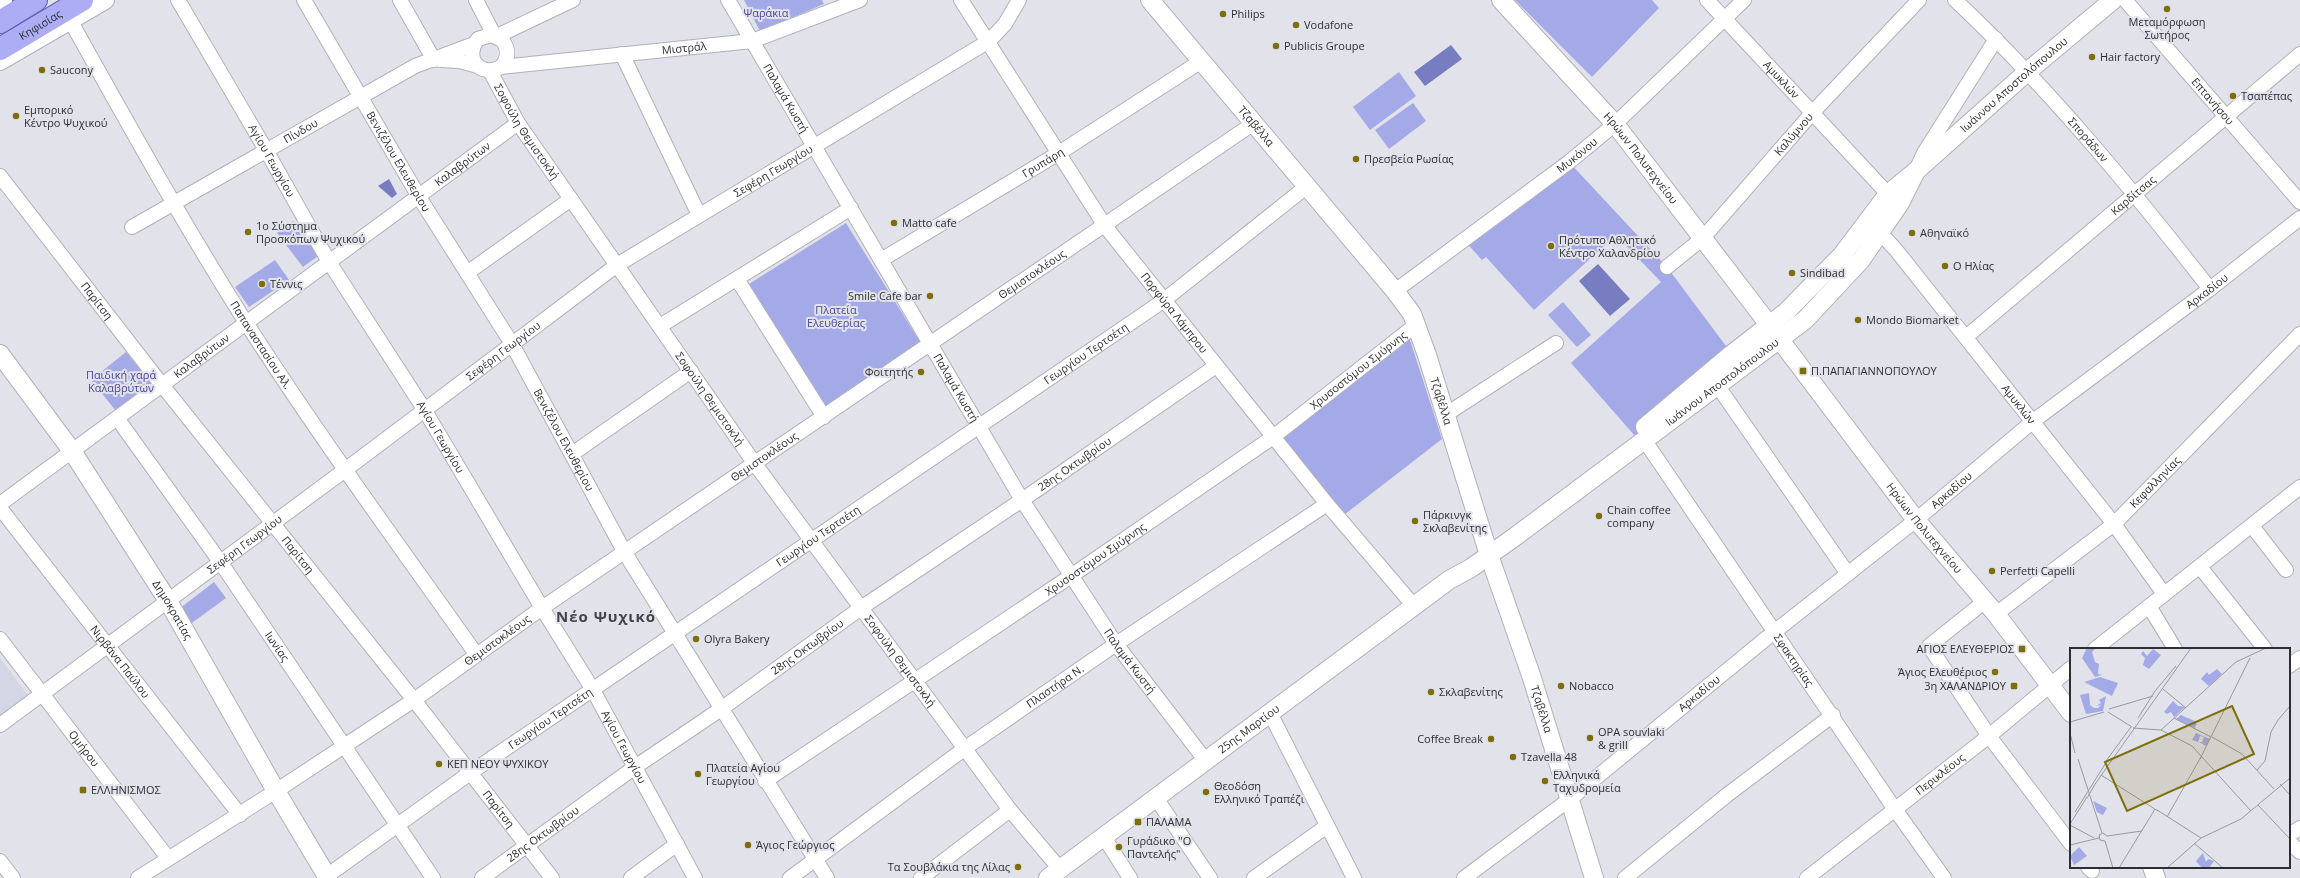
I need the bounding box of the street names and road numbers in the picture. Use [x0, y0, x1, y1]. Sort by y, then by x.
street label: Κηφισίας [16, 6, 64, 43]
street label: Ιωάννου Αποστολόπουλου [1957, 33, 2071, 135]
street label: Μιστράλ [661, 38, 707, 57]
street label: Αμυκλών [1760, 57, 1803, 102]
street label: Παλαμά Κωστή [760, 61, 812, 135]
street label: Επτανήσου [2188, 74, 2238, 128]
street label: Σοφούλη Θεμιστοκλή [491, 81, 563, 182]
street label: Τζαβέλλα [1235, 102, 1278, 150]
street label: Βενιζέλου Ελευθερίου [363, 108, 434, 214]
street label: Ηρώων Πολυτεχνείου [1601, 108, 1682, 207]
street label: Καλύμνου [1770, 109, 1816, 158]
street label: Σποράδων [2065, 114, 2112, 165]
street label: Πίνδου [280, 115, 321, 146]
street label: Αγίου Γεωργίου [245, 121, 299, 200]
street label: Μυκόνου [1553, 134, 1600, 176]
street label: Καλαβρύτων [431, 138, 493, 189]
street label: Σεφέρη Γεωργίου [731, 141, 816, 200]
street label: Γρυπάρη [1019, 144, 1067, 181]
street label: Καρδίτσας [2107, 172, 2158, 218]
street label: Θεμιστοκλέους [995, 245, 1068, 302]
street label: Πορφύρα Λάμπρου [1138, 269, 1212, 356]
street label: Αρκαδίου [2182, 269, 2231, 312]
street label: Παρίτση [78, 279, 117, 322]
street label: Παπαναστασίου Αλ. [227, 298, 296, 392]
street label: Σεφέρη Γεωργίου [462, 317, 543, 383]
street label: Γεωργίου Τερτσέτη [1041, 319, 1131, 387]
street label: Χρυσοστόμου Σμύρνης [1307, 327, 1409, 412]
street label: Καλαβρύτων [170, 330, 232, 381]
street label: Ιωάννου Αποστολόπουλου [1662, 334, 1782, 429]
street label: Σοφούλη Θεμιστοκλή [672, 349, 748, 448]
street label: Παλαμά Κωστή [930, 350, 983, 425]
street label: Τζαβέλλα [1427, 376, 1456, 427]
street label: Αμυκλών [1999, 381, 2039, 427]
street label: Βενιζέλου Ελευθερίου [531, 386, 598, 494]
street label: Αγίου Γεωργίου [414, 398, 468, 476]
street label: Θεμιστοκλέους [727, 428, 801, 484]
street label: 28ης Οκτωβρίου [1034, 433, 1114, 494]
street label: Κεφαλληνίας [2126, 453, 2183, 511]
street label: Αρκαδίου [1927, 468, 1975, 512]
street label: Ηρώων Πολυτεχνείου [1883, 479, 1966, 576]
street label: Γεωργίου Τερτσέτη [773, 501, 863, 570]
street label: Σεφέρη Γεωργίου [204, 511, 285, 577]
street label: Χρυσοστόμου Σμύρνης [1042, 519, 1148, 598]
street label: Παρίτση [279, 533, 318, 576]
street label: Δημοκρατίας [150, 577, 196, 642]
street label: Θεμιστοκλέους [461, 611, 533, 669]
street label: Σοφούλη Θεμιστοκλή [862, 612, 940, 710]
street label: 28ης Οκτωβρίου [768, 615, 846, 678]
street label: Νιρβάνα Παύλου [87, 622, 154, 701]
street label: Παλαμά Κωστή [1101, 625, 1159, 697]
street label: Ιωνίας [262, 628, 293, 664]
street label: Σφακτηρίας [1771, 631, 1818, 689]
street label: Πλαστήρα Ν. [1023, 661, 1086, 711]
street label: Αρκαδίου [1675, 671, 1723, 715]
street label: Γεωργίου Τερτσέτη [505, 684, 595, 752]
street label: Τζαβέλλα [1528, 684, 1557, 735]
street label: 25ης Μαρτίου [1215, 700, 1282, 756]
street label: Αγίου Γεωργίου [598, 707, 650, 786]
street label: Ομήρου [66, 727, 103, 770]
street label: Περικλέους [1912, 750, 1968, 798]
street label: Παρίτση [480, 787, 518, 831]
street label: 28ης Οκτωβρίου [503, 802, 582, 865]

